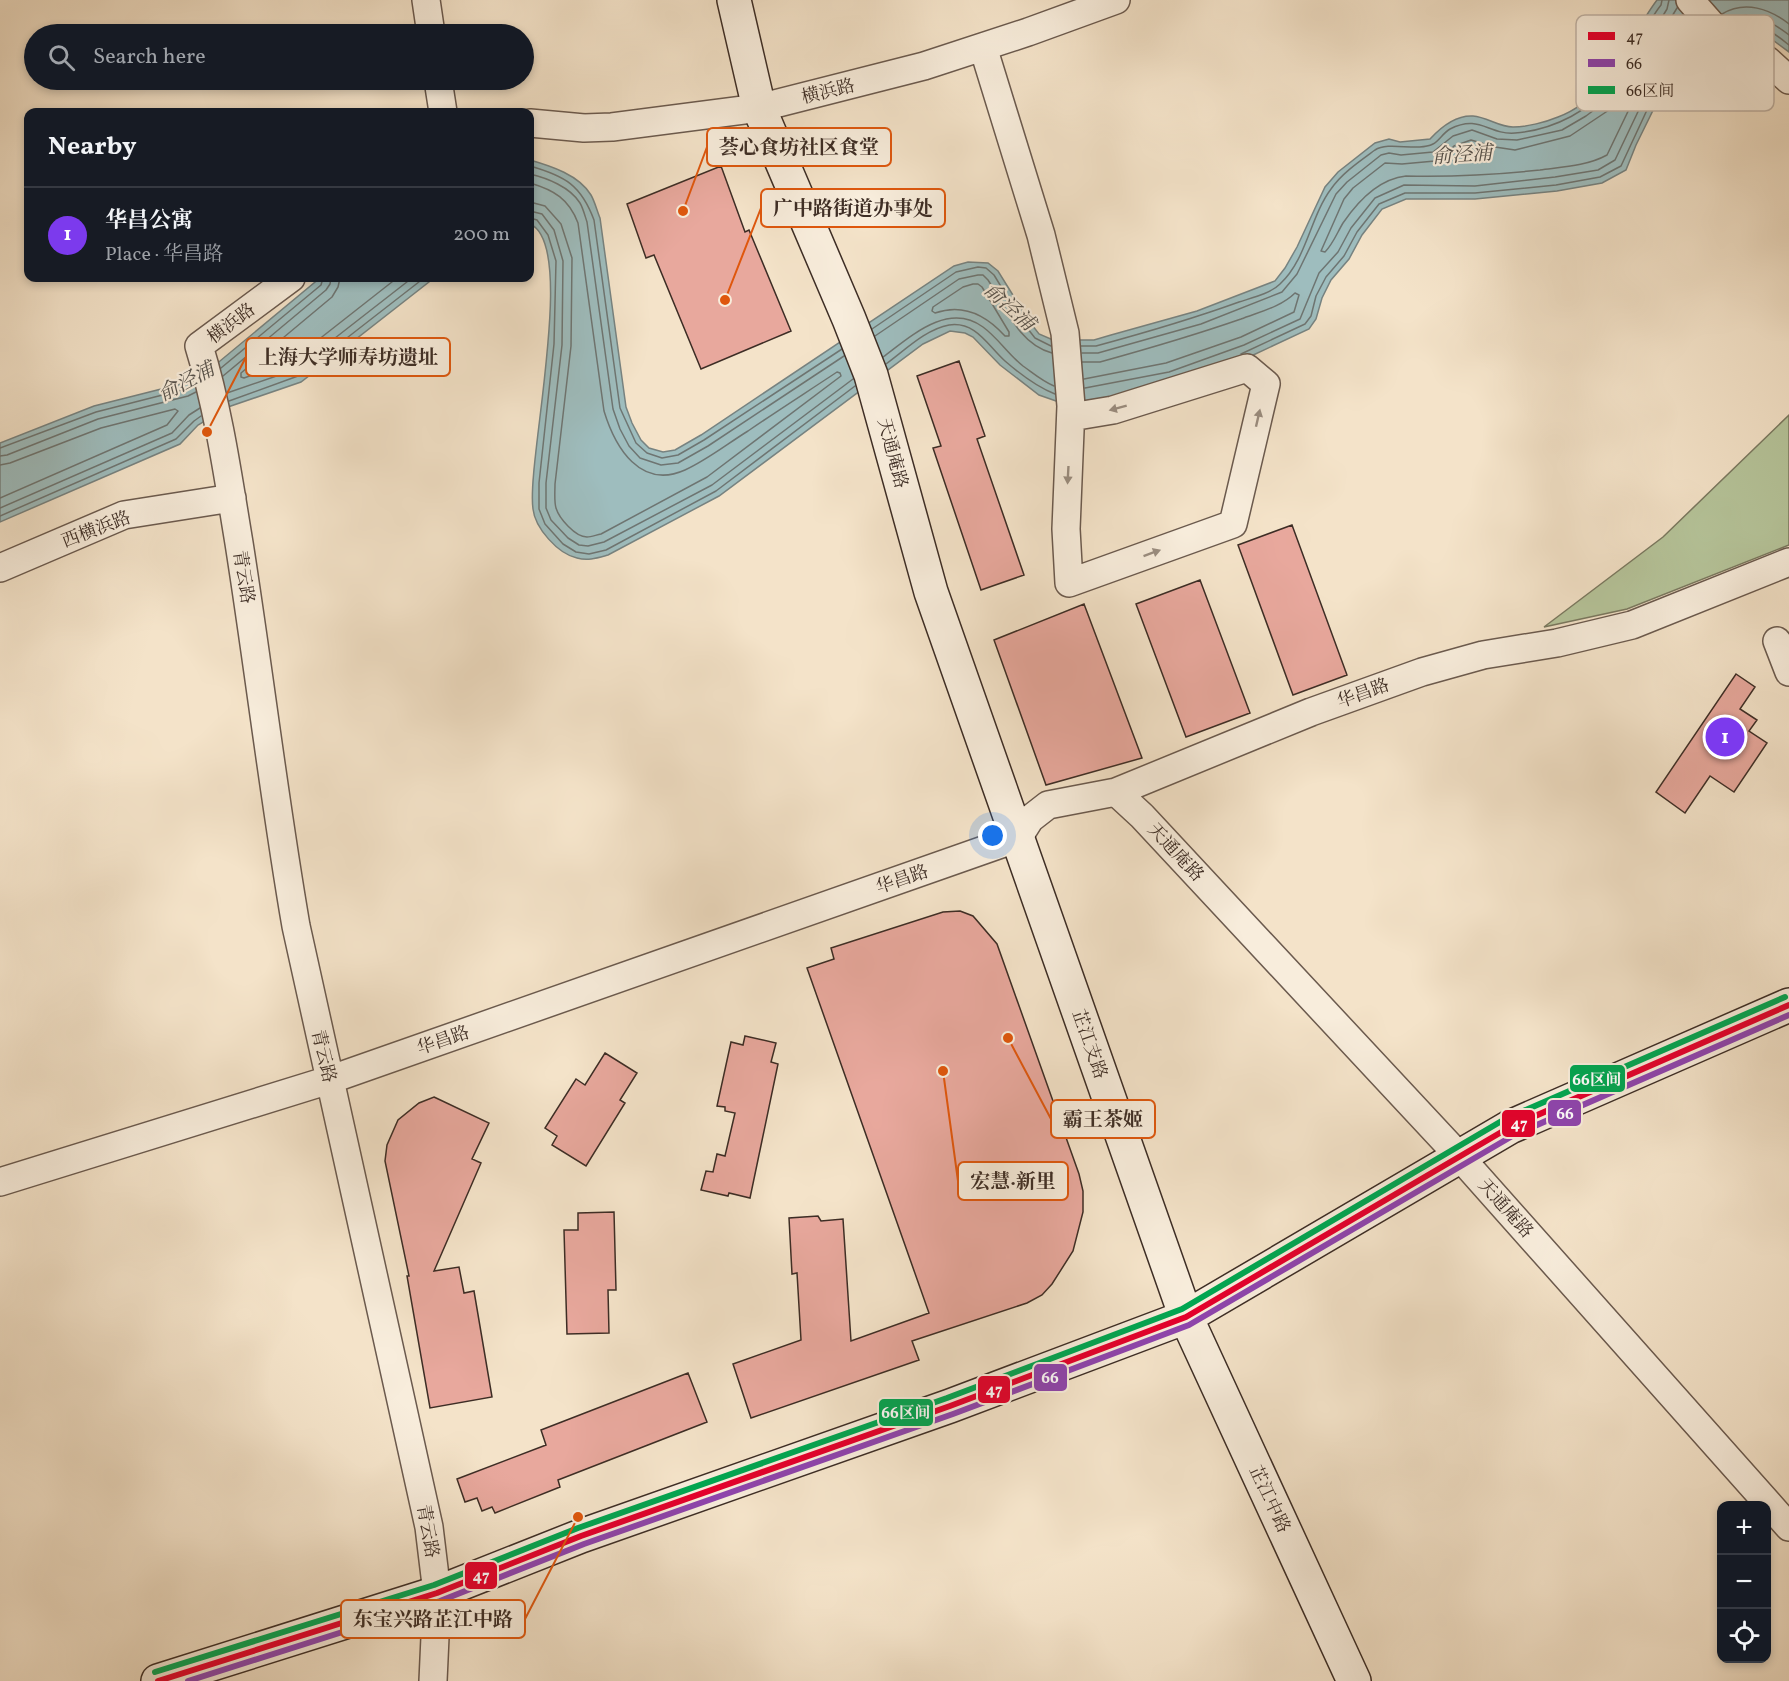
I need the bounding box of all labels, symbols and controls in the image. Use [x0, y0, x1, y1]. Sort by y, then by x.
legend [1576, 15, 1774, 111]
search box [24, 24, 534, 90]
text: 47 [1626, 27, 1644, 49]
icon: search [45, 41, 78, 74]
text: Search here [93, 42, 206, 73]
text: 66 [1626, 54, 1642, 76]
street label: 横浜路 [799, 74, 858, 111]
text: 66区间 [1626, 81, 1674, 103]
callout: 荟心食坊社区食堂 [707, 128, 891, 166]
text: Nearby [48, 129, 137, 165]
text: 荟心食坊社区食堂 [719, 135, 879, 163]
water label: 俞泾浦 [1431, 140, 1496, 172]
callout: 广中路街道办事处 [761, 189, 945, 227]
text: 广中路街道办事处 [773, 196, 933, 224]
text: 华昌公寓 [105, 206, 193, 237]
text: 1 [63, 221, 72, 249]
text: 200 m [453, 221, 510, 249]
text: Place · 华昌路 [105, 241, 223, 269]
water label: 俞泾浦 [977, 277, 1043, 340]
street label: 横浜路 [203, 298, 261, 350]
callout: 上海大学师寿坊遗址 [246, 338, 450, 376]
text: 上海大学师寿坊遗址 [258, 345, 438, 373]
water label: 俞泾浦 [154, 355, 223, 409]
one-way arrow [1109, 404, 1127, 413]
one-way arrow [1254, 408, 1263, 427]
street label: 天通庵路 [870, 415, 913, 491]
one-way arrow [1064, 466, 1073, 485]
street label: 西横浜路 [58, 506, 135, 555]
one-way arrow [1143, 548, 1161, 557]
street label: 青云路 [226, 549, 259, 606]
street label: 华昌路 [1334, 673, 1393, 715]
pin: 1 [1706, 714, 1744, 760]
street label: 天通庵路 [1141, 818, 1209, 888]
your location [978, 821, 1007, 850]
street label: 华昌路 [873, 860, 932, 901]
street label: 芷江支路 [1065, 1006, 1112, 1083]
street label: 华昌路 [414, 1021, 473, 1062]
street label: 青云路 [304, 1027, 341, 1085]
line badge: 66区间 [1569, 1064, 1626, 1093]
text: 66区间 [1572, 1070, 1622, 1092]
line badge: 66 [1547, 1099, 1582, 1127]
callout: 霸王茶姬 [1051, 1100, 1155, 1138]
text: 66 [1556, 1104, 1574, 1126]
text: 霸王茶姬 [1063, 1107, 1143, 1135]
line badge: 47 [1501, 1109, 1536, 1138]
text: 47 [1510, 1114, 1528, 1136]
callout: 宏慧·新里 [958, 1162, 1068, 1200]
text: 宏慧·新里 [970, 1169, 1056, 1197]
street label: 天通庵路 [1472, 1174, 1538, 1244]
line badge: 66 [1033, 1363, 1068, 1392]
text: 66 [1041, 1368, 1059, 1390]
line badge: 47 [977, 1375, 1011, 1404]
text: 47 [985, 1380, 1003, 1402]
line badge: 66区间 [878, 1398, 934, 1427]
text: 66区间 [881, 1403, 931, 1425]
street label: 芷江中路 [1242, 1462, 1295, 1538]
map controls [1717, 1501, 1771, 1663]
button: + [1717, 1501, 1771, 1555]
street label: 青云路 [410, 1503, 444, 1560]
button: − [1717, 1555, 1771, 1609]
line badge: 47 [464, 1561, 498, 1590]
text: 47 [472, 1566, 490, 1588]
callout: 东宝兴路芷江中路 [341, 1600, 525, 1638]
text: 东宝兴路芷江中路 [353, 1607, 513, 1635]
button: locate [1717, 1609, 1771, 1663]

